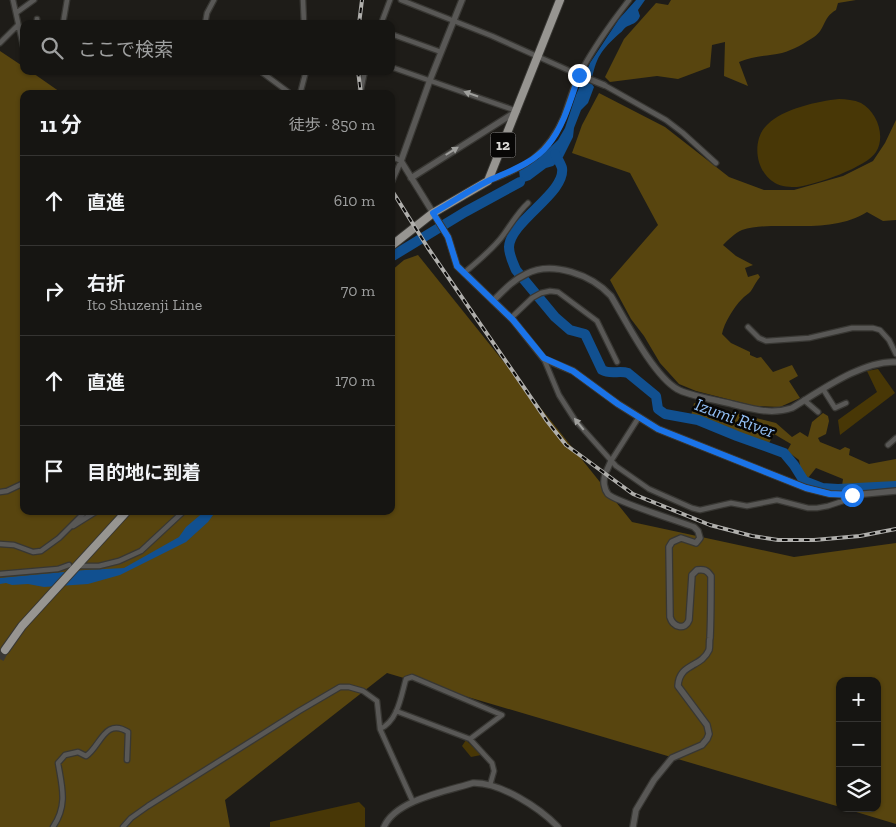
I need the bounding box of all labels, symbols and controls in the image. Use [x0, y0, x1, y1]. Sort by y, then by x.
search box [20, 20, 395, 75]
icon: search [38, 34, 66, 62]
text: ここで検索 [78, 38, 173, 61]
route end [568, 64, 591, 87]
one-way arrow [463, 90, 478, 98]
text: 11 分 [40, 112, 82, 137]
text: 徒歩 · 850 m [289, 115, 375, 134]
road number: 12 [490, 132, 516, 158]
one-way arrow [446, 147, 459, 156]
icon: ahead [40, 187, 68, 215]
text: 直進 [87, 191, 125, 214]
text: 610 m [334, 191, 375, 210]
text: 右折 [87, 272, 125, 295]
icon: right [40, 277, 68, 305]
text: 70 m [341, 281, 375, 300]
text: Ito Shuzenji Line [87, 295, 202, 314]
icon: ahead [40, 367, 68, 395]
text: 直進 [87, 371, 125, 394]
text: 170 m [335, 371, 375, 390]
water label: Izumi River [692, 393, 779, 443]
one-way arrow [573, 419, 585, 431]
icon: arrive [40, 457, 68, 485]
text: 目的地に到着 [87, 461, 201, 484]
route start [841, 484, 864, 507]
map controls [836, 677, 881, 812]
button: + [836, 677, 881, 722]
button: − [836, 722, 881, 767]
button: layers [836, 767, 881, 812]

